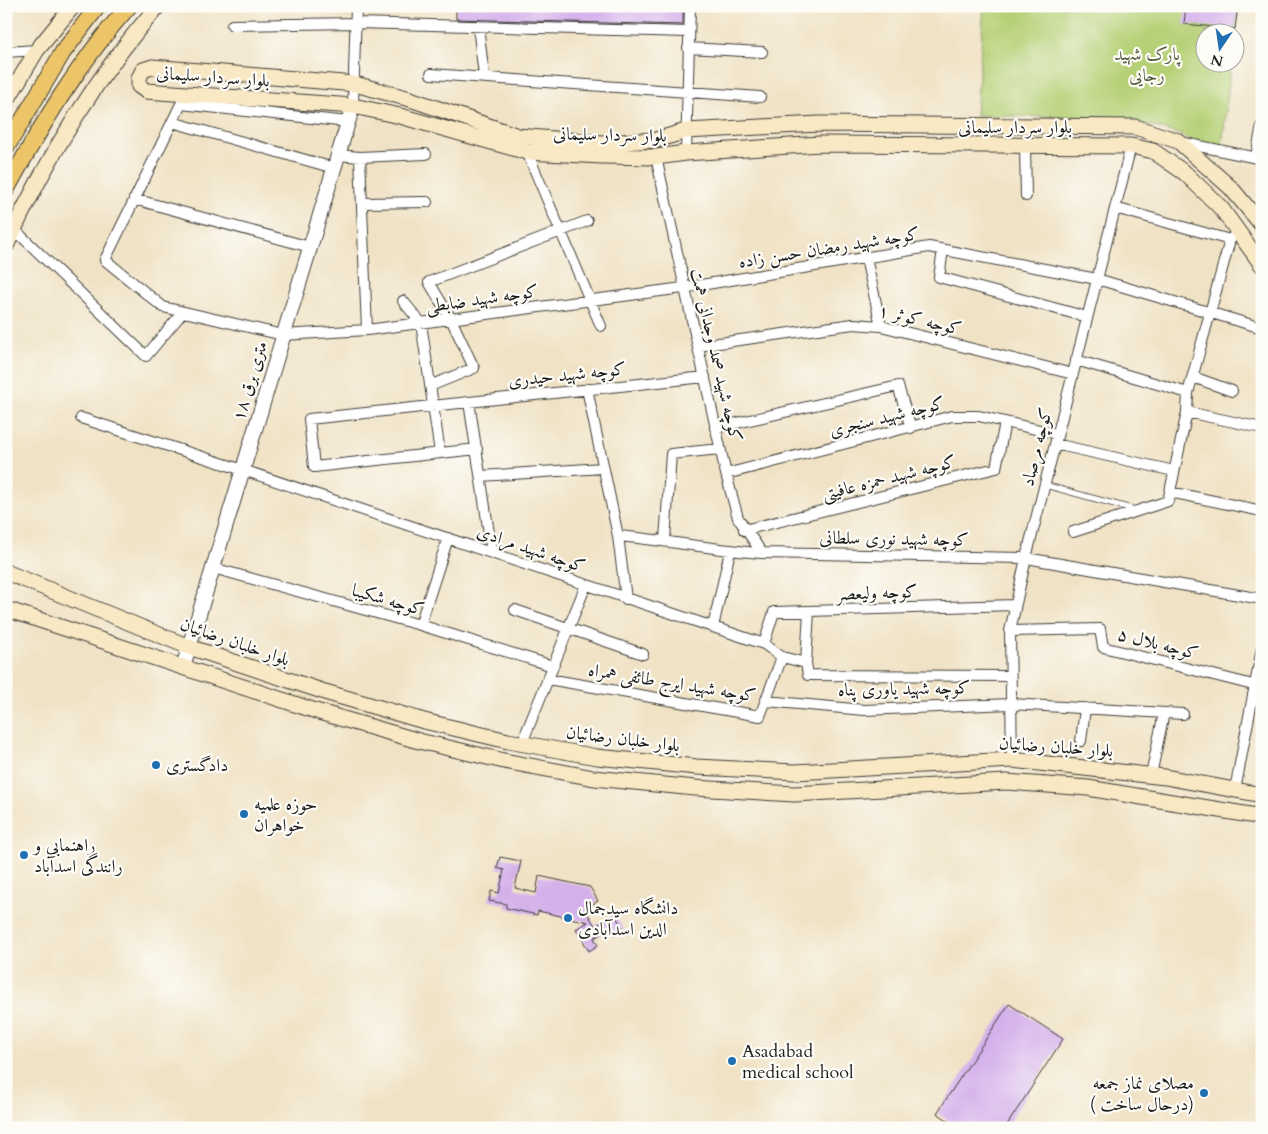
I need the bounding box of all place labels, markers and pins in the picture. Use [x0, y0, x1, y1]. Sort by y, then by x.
place label: دادگستری [166, 753, 228, 778]
marker: دادگستری [150, 759, 162, 771]
place label: حوزه علمیه خواهران [254, 792, 317, 838]
marker: حوزه علمیه خواهران [238, 808, 250, 820]
place label: راهنمایی و رانندگی اسدآباد [32, 833, 123, 879]
marker: راهنمایی و رانندگی اسدآباد [18, 849, 30, 861]
place label: دانشگاه سیدجمال الدین اسدآبادی [578, 896, 678, 942]
marker: دانشگاه سیدجمال الدین اسدآبادی [562, 912, 574, 924]
place label: Asadabad medical school [742, 1039, 854, 1085]
marker: Asadabad medical school [726, 1055, 738, 1067]
place label: مصلای نماز جمعه ( درحال ساخت) [1090, 1071, 1194, 1117]
marker: مصلای نماز جمعه ( درحال ساخت) [1198, 1087, 1210, 1099]

